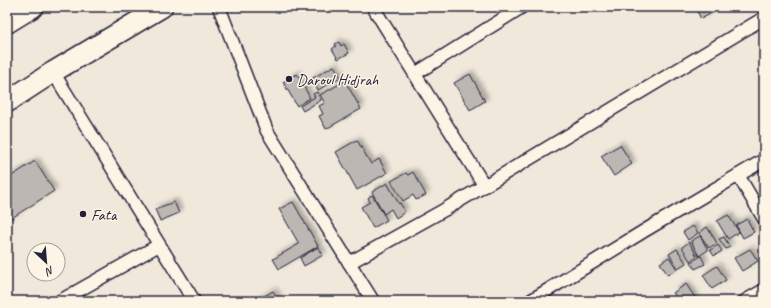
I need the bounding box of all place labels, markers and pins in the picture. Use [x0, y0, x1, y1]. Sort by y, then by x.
place label: Daroul Hidjrah [297, 70, 379, 90]
marker: Daroul Hidjrah [284, 74, 294, 84]
place label: Fata [91, 205, 118, 225]
marker: Fata [78, 209, 88, 219]

